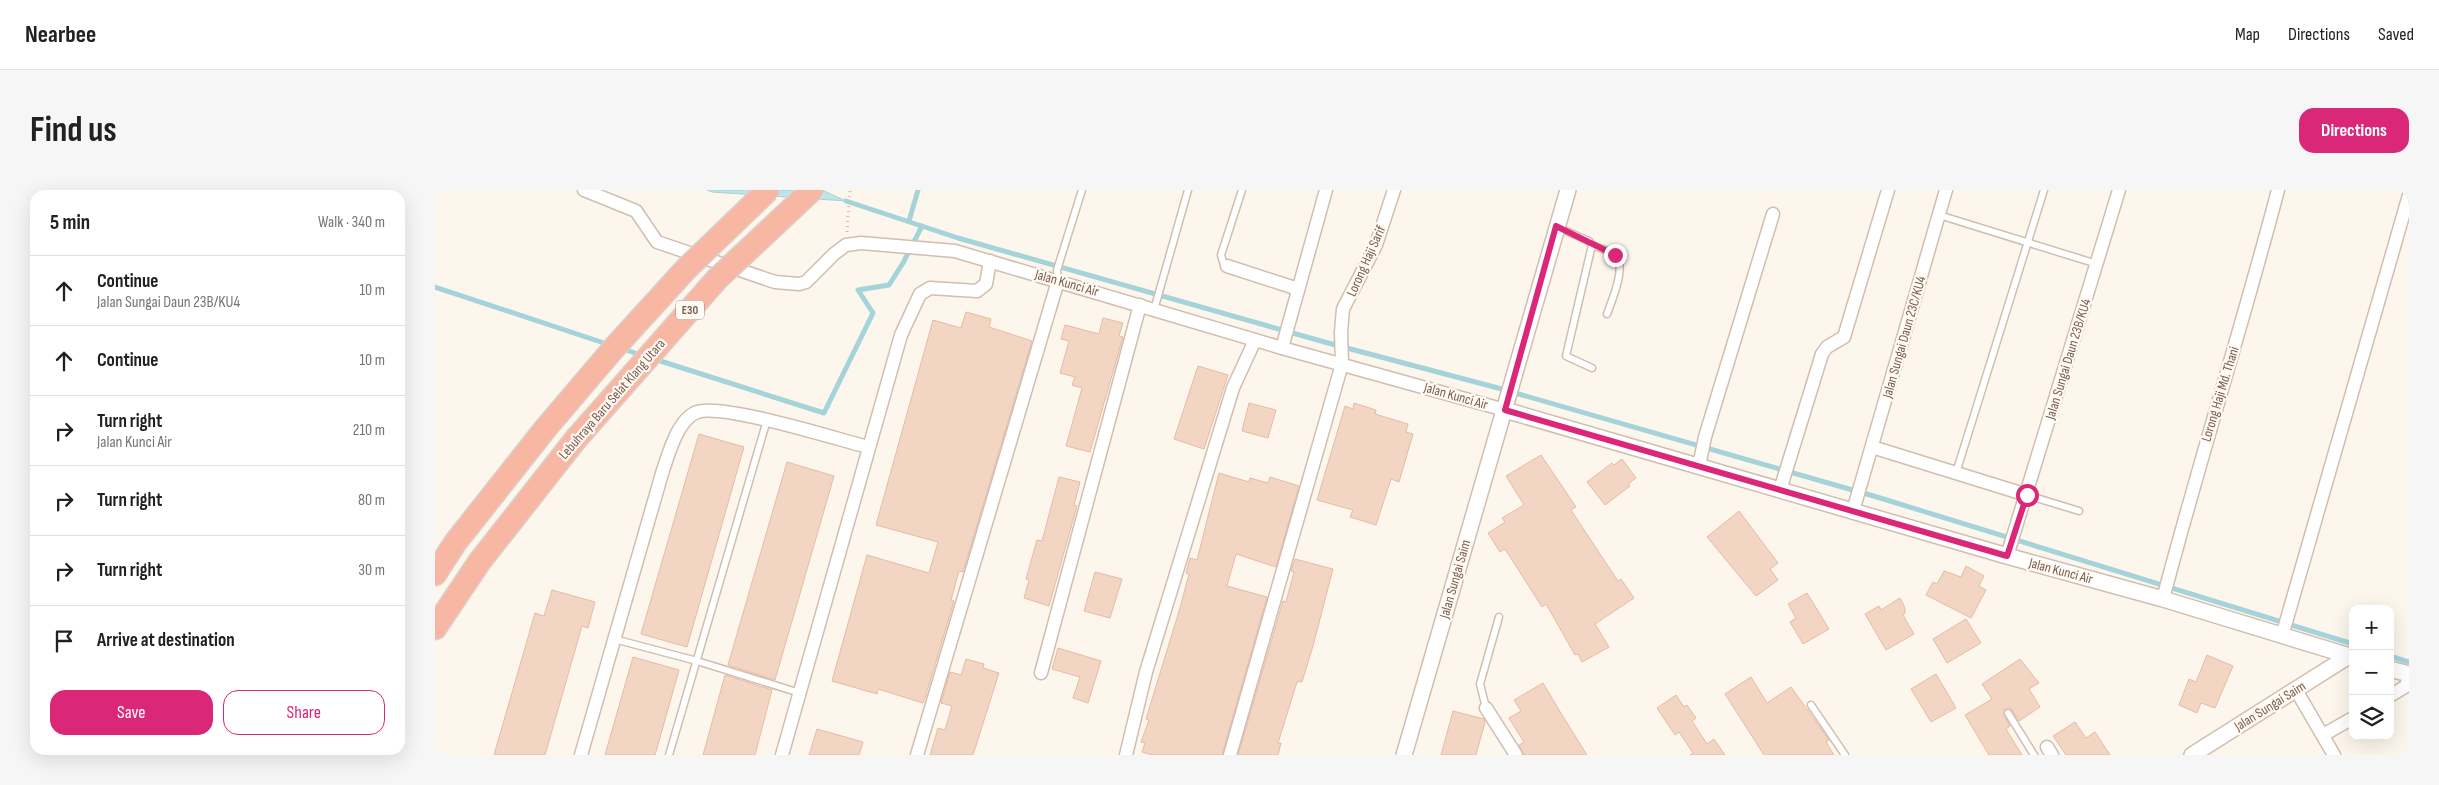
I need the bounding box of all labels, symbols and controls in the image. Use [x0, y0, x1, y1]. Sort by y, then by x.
text: Nearbee [25, 20, 96, 49]
text: Map [2235, 24, 2260, 45]
text: Directions [2288, 24, 2350, 45]
text: Saved [2378, 24, 2414, 45]
button: Directions [2299, 108, 2409, 153]
text: Find us [30, 109, 117, 152]
text: 5 min [50, 210, 90, 235]
text: Walk · 340 m [318, 213, 385, 232]
street label: Lorong Haji Sarif [1343, 222, 1390, 299]
route end [1604, 244, 1627, 267]
street label: Jalan Kunci Air [1032, 266, 1101, 300]
text: Continue [97, 270, 158, 293]
street label: Jalan Sungai Daun 23C/KU4 [1878, 274, 1930, 401]
icon: ahead [50, 277, 78, 305]
text: 10 m [359, 281, 385, 300]
text: Jalan Sungai Daun 23B/KU4 [97, 293, 240, 312]
street label: Jalan Sungai Daun 23B/KU4 [2041, 296, 2094, 422]
road number: E30 [676, 300, 704, 320]
street label: Lebuhraya Baru Selat Klang Utara [555, 335, 669, 463]
street label: Lorong Haji Md. Thani [2197, 344, 2243, 444]
icon: ahead [50, 347, 78, 375]
text: Continue [97, 349, 158, 372]
text: 10 m [359, 351, 385, 370]
street label: Jalan Kunci Air [1421, 379, 1490, 413]
text: Turn right [97, 410, 162, 433]
icon: right [50, 417, 78, 445]
text: 210 m [353, 421, 385, 440]
text: Jalan Kunci Air [97, 433, 172, 452]
route start [2016, 484, 2039, 507]
icon: right [50, 487, 78, 515]
text: Turn right [97, 489, 162, 512]
text: 80 m [358, 491, 385, 510]
street label: Jalan Sungai Saim [1435, 538, 1474, 621]
street label: Jalan Kunci Air [2026, 554, 2095, 588]
icon: right [50, 557, 78, 585]
text: Turn right [97, 559, 162, 582]
text: 30 m [358, 561, 385, 580]
map controls [2349, 605, 2394, 740]
button: + [2349, 605, 2394, 650]
icon: arrive [50, 627, 78, 655]
text: Arrive at destination [97, 629, 235, 652]
button: − [2349, 650, 2394, 695]
street label: Jalan Sungai Saim [2230, 677, 2309, 735]
button: Save [50, 690, 213, 735]
button: Share [223, 690, 385, 735]
button: layers [2349, 695, 2394, 740]

